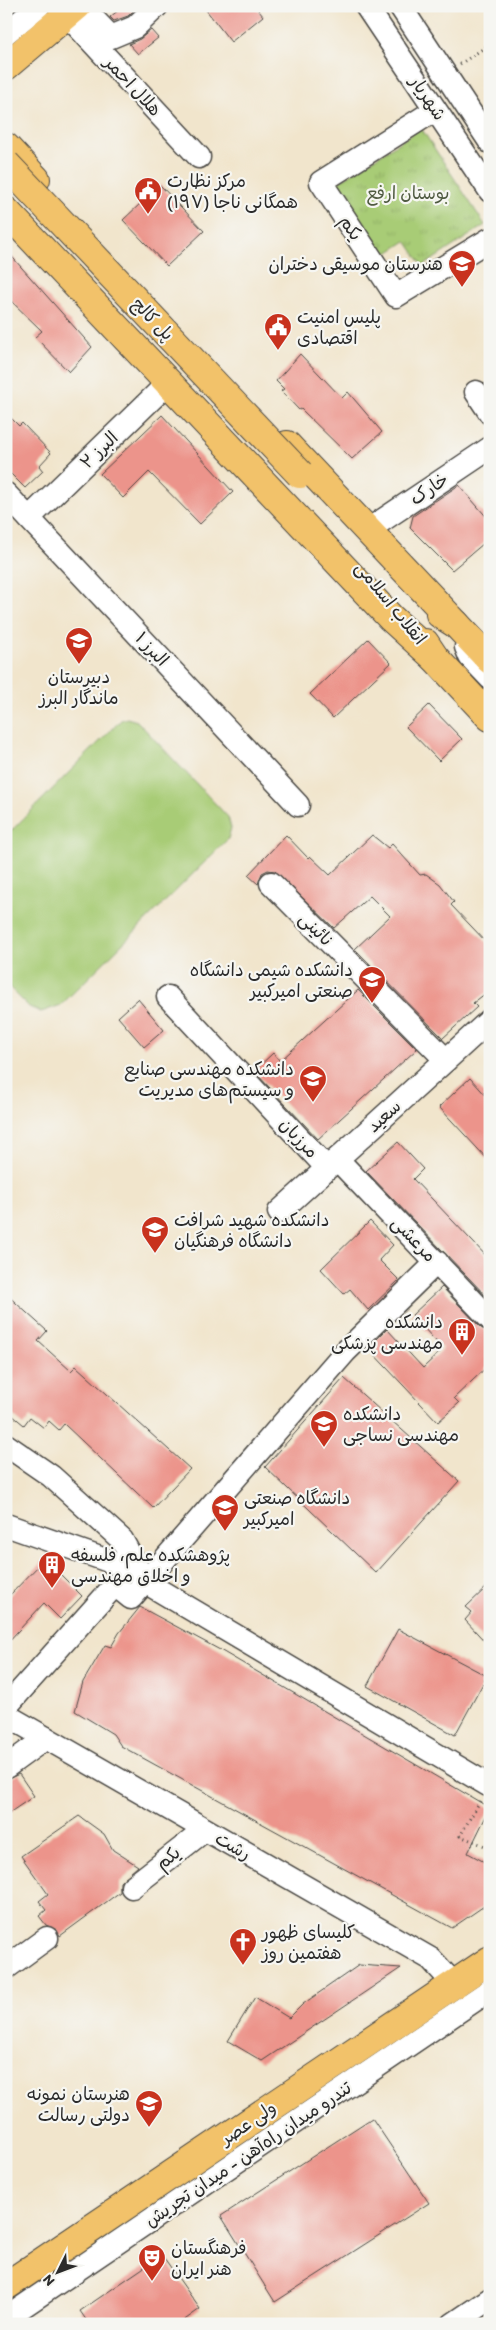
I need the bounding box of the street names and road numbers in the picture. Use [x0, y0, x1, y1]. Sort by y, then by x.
street label: هلال احمر [98, 50, 166, 121]
street label: شهریار [404, 70, 451, 124]
street label: یکم [332, 211, 367, 246]
street label: پل کالج [127, 293, 179, 346]
street label: البرز ۲ [75, 427, 123, 473]
street label: خارک [405, 468, 453, 510]
street label: انقلاب اسلامی [351, 557, 431, 649]
street label: البرز ۱ [131, 627, 173, 671]
street label: نائینی [295, 908, 337, 950]
street label: سعید [362, 1095, 406, 1137]
street label: مرزبان [275, 1113, 323, 1163]
street label: مرعشی [387, 1212, 441, 1266]
street label: رشت [211, 1827, 255, 1865]
street label: یکم [151, 1841, 187, 1877]
street label: تندرو میدان راه‌آهن - میدان تجریش [140, 2076, 356, 2232]
street label: ولی عصر [214, 2096, 280, 2151]

